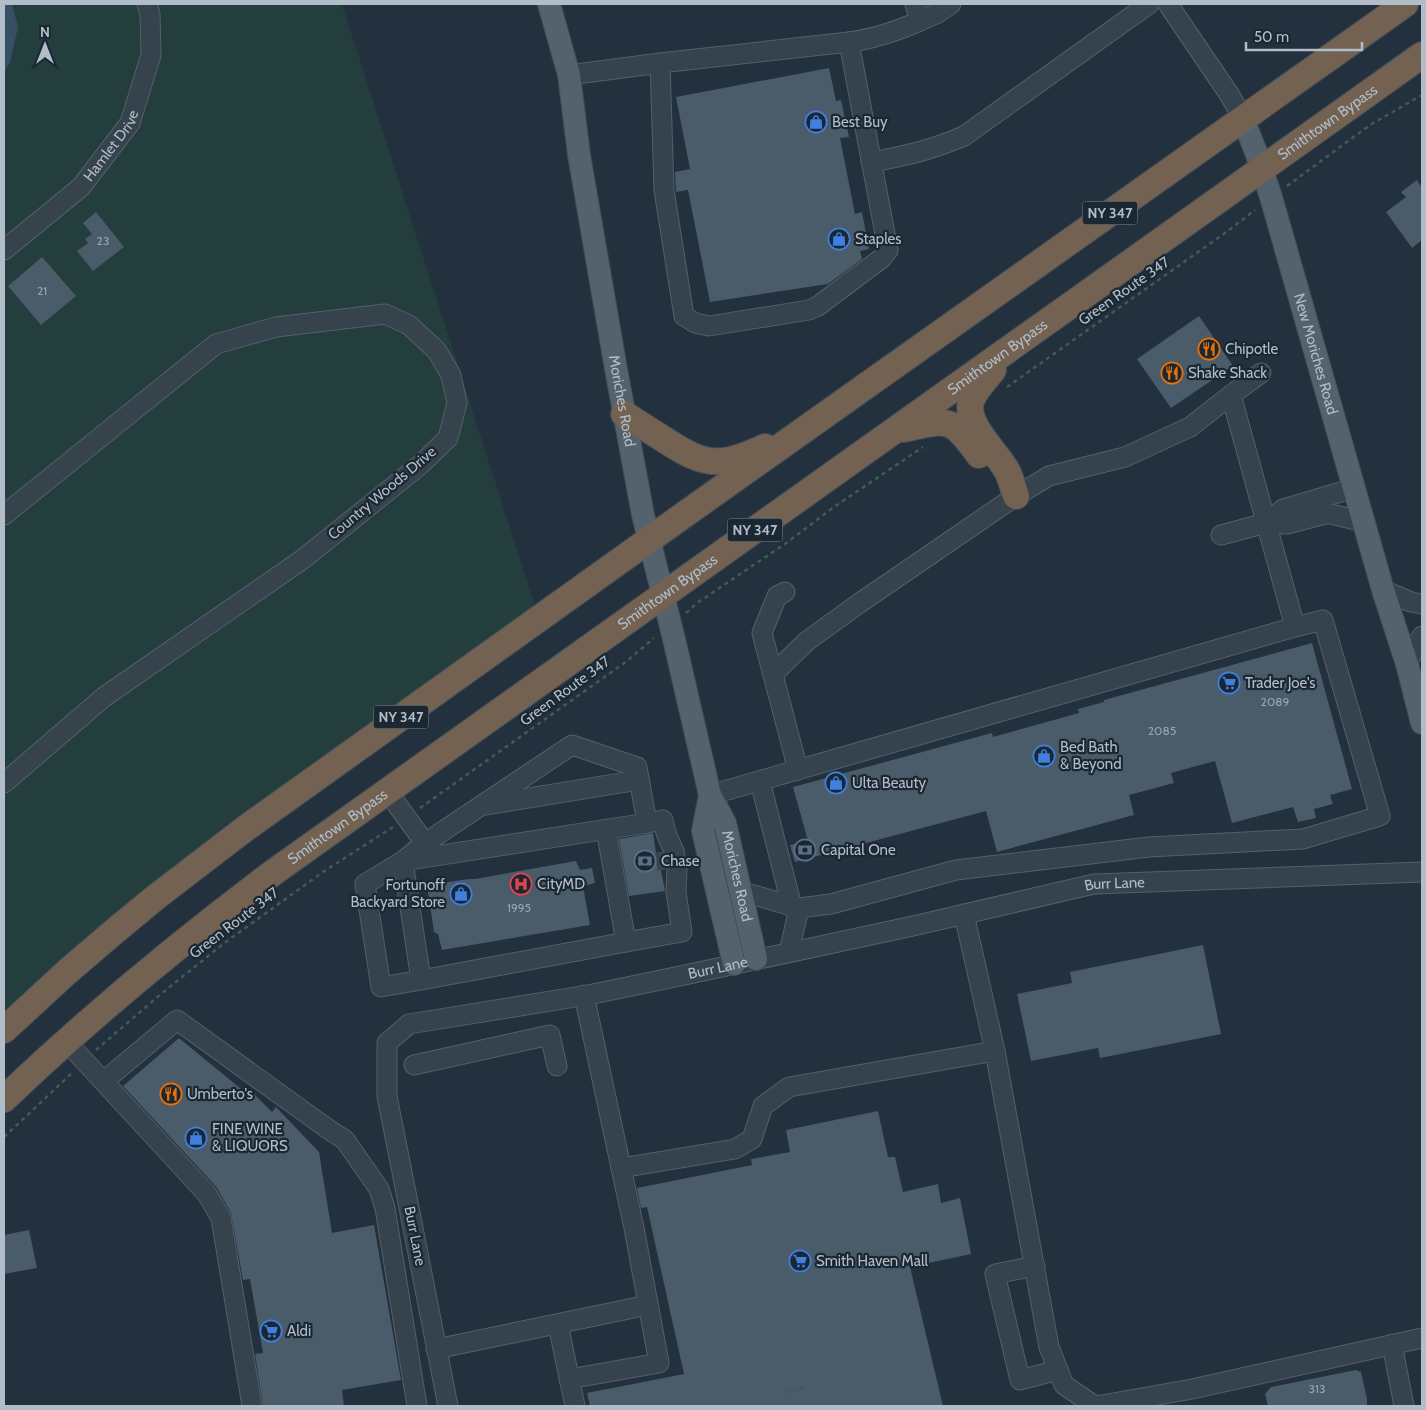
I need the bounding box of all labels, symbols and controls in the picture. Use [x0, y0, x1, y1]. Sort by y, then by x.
north arrow [20, 20, 70, 70]
scale bar [1246, 20, 1362, 52]
text: N [40, 23, 50, 41]
text: 50 m [1254, 28, 1289, 46]
street label: Smithtown Bypass [1274, 81, 1381, 164]
street label: Hamlet Drive [80, 108, 143, 185]
shop icon: Best Buy [804, 110, 828, 134]
place label: Best Buy [832, 113, 888, 131]
road number: NY 347 [1082, 202, 1138, 224]
shop icon: Staples [827, 227, 851, 251]
place label: Staples [855, 230, 902, 248]
house number: 23 [97, 233, 109, 248]
street label: Green Route 347 [1075, 253, 1173, 329]
house number: 21 [37, 283, 47, 298]
street label: New Moriches Road [1290, 291, 1342, 417]
street label: Smithtown Bypass [944, 315, 1051, 399]
restaurant icon: Chipotle [1197, 337, 1221, 361]
place label: Chipotle [1225, 340, 1279, 358]
street label: Moriches Road [605, 354, 639, 448]
restaurant icon: Shake Shack [1160, 361, 1184, 385]
place label: Shake Shack [1188, 364, 1267, 382]
street label: Country Woods Drive [324, 442, 440, 544]
road number: NY 347 [728, 518, 782, 542]
street label: Smithtown Bypass [614, 550, 721, 633]
street label: Green Route 347 [516, 652, 614, 730]
supermarket icon: Trader Joe's [1217, 671, 1241, 695]
place label: Trader Joe's [1245, 674, 1316, 692]
house number: 2089 [1261, 694, 1290, 709]
road number: NY 347 [374, 706, 428, 729]
house number: 2085 [1148, 723, 1176, 738]
place label: Bed Bath & Beyond [1060, 738, 1122, 773]
shop icon: Bed Bath & Beyond [1032, 744, 1056, 768]
shop icon: Ulta Beauty [824, 771, 848, 795]
place label: Ulta Beauty [852, 774, 927, 792]
street label: Smithtown Bypass [284, 785, 391, 868]
street label: Moriches Road [718, 829, 756, 923]
bank icon: Capital One [793, 838, 817, 862]
place label: Capital One [821, 841, 896, 859]
bank icon: Chase [633, 849, 657, 873]
place label: Chase [661, 852, 700, 870]
hospital icon: CityMD [509, 872, 533, 896]
street label: Burr Lane [1083, 873, 1145, 895]
place label: CityMD [537, 875, 585, 893]
place label: Fortunoff Backyard Store [350, 876, 445, 911]
shop icon: Fortunoff Backyard Store [449, 882, 473, 906]
street label: Green Route 347 [186, 883, 282, 962]
house number: 1995 [507, 900, 531, 915]
street label: Burr Lane [686, 953, 750, 983]
restaurant icon: Umberto's [159, 1082, 183, 1106]
place label: Umberto's [187, 1085, 253, 1103]
place label: FINE WINE & LIQUORS [212, 1120, 288, 1155]
shop icon: FINE WINE & LIQUORS [184, 1126, 208, 1150]
street label: Burr Lane [400, 1205, 430, 1268]
supermarket icon: Smith Haven Mall [788, 1249, 812, 1273]
place label: Smith Haven Mall [816, 1252, 928, 1270]
supermarket icon: Aldi [259, 1319, 283, 1343]
place label: Aldi [287, 1322, 311, 1340]
house number: 313 [1309, 1381, 1325, 1396]

